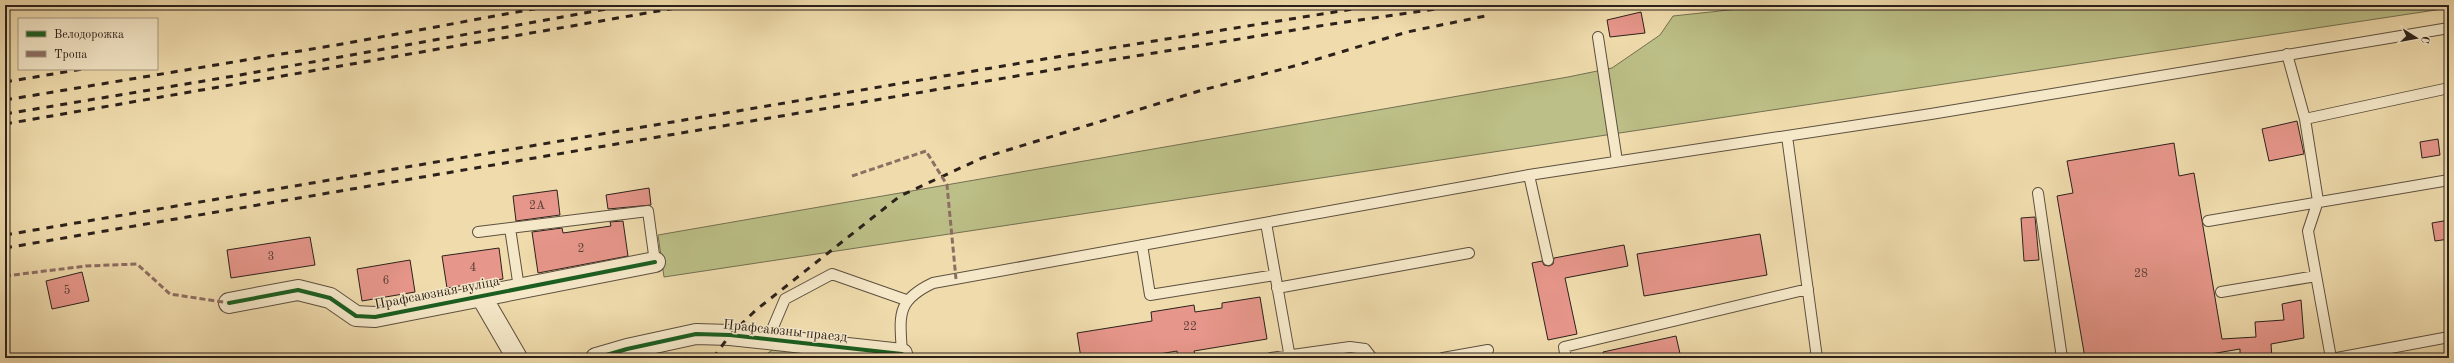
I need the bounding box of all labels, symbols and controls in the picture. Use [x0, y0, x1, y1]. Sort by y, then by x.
legend [18, 18, 158, 70]
north arrow [2396, 18, 2436, 58]
text: Велодорожка [54, 29, 124, 41]
text: С [2418, 35, 2430, 44]
text: Тропа [54, 49, 87, 61]
house number: 2А [529, 200, 545, 212]
house number: 2 [578, 243, 584, 255]
house number: 3 [268, 251, 274, 263]
house number: 4 [470, 262, 477, 274]
house number: 28 [2134, 268, 2148, 280]
street label: Прафсаюзная вуліца [373, 274, 501, 313]
house number: 6 [383, 275, 390, 287]
house number: 5 [64, 284, 71, 297]
street label: Прафсаюзны праезд [722, 318, 848, 346]
house number: 22 [1183, 321, 1197, 333]

